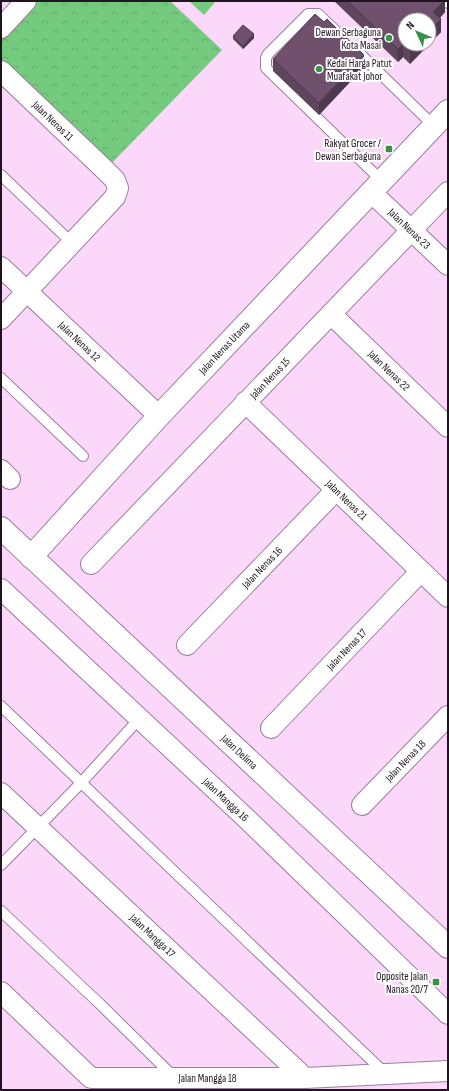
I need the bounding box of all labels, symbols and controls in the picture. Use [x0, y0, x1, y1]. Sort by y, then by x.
north arrow [397, 12, 437, 52]
text: N [403, 19, 417, 32]
place label: Dewan Serbaguna Kota Masai [315, 26, 381, 52]
marker: Dewan Serbaguna Kota Masai [384, 33, 394, 43]
place label: Kedai Harga Patut Muafakat Johor [327, 57, 392, 83]
marker: Kedai Harga Patut Muafakat Johor [314, 64, 324, 74]
street label: Jalan Nenas 11 [29, 98, 76, 144]
place label: Rakyat Grocer / Dewan Serbaguna [315, 137, 382, 163]
marker: Rakyat Grocer / Dewan Serbaguna [384, 144, 394, 154]
street label: Jalan Nenas 23 [385, 205, 433, 252]
street label: Jalan Nenas 12 [55, 318, 103, 365]
street label: Jalan Nenas Utama [195, 318, 253, 378]
street label: Jalan Nenas 22 [365, 347, 413, 394]
street label: Jalan Nenas 15 [247, 355, 293, 402]
street label: Jalan Nenas 21 [322, 476, 370, 523]
street label: Jalan Nenas 16 [239, 544, 285, 592]
street label: Jalan Nenas 17 [323, 626, 370, 674]
street label: Jalan Delima [218, 731, 260, 772]
street label: Jalan Nenas 18 [382, 737, 429, 785]
street label: Jalan Mangga 16 [199, 774, 251, 824]
street label: Jalan Mangga 17 [126, 910, 178, 960]
place label: Opposite Jalan Nanas 20/7 [376, 970, 429, 996]
marker: Opposite Jalan Nanas 20/7 [431, 977, 441, 987]
street label: Jalan Mangga 18 [177, 1072, 237, 1085]

